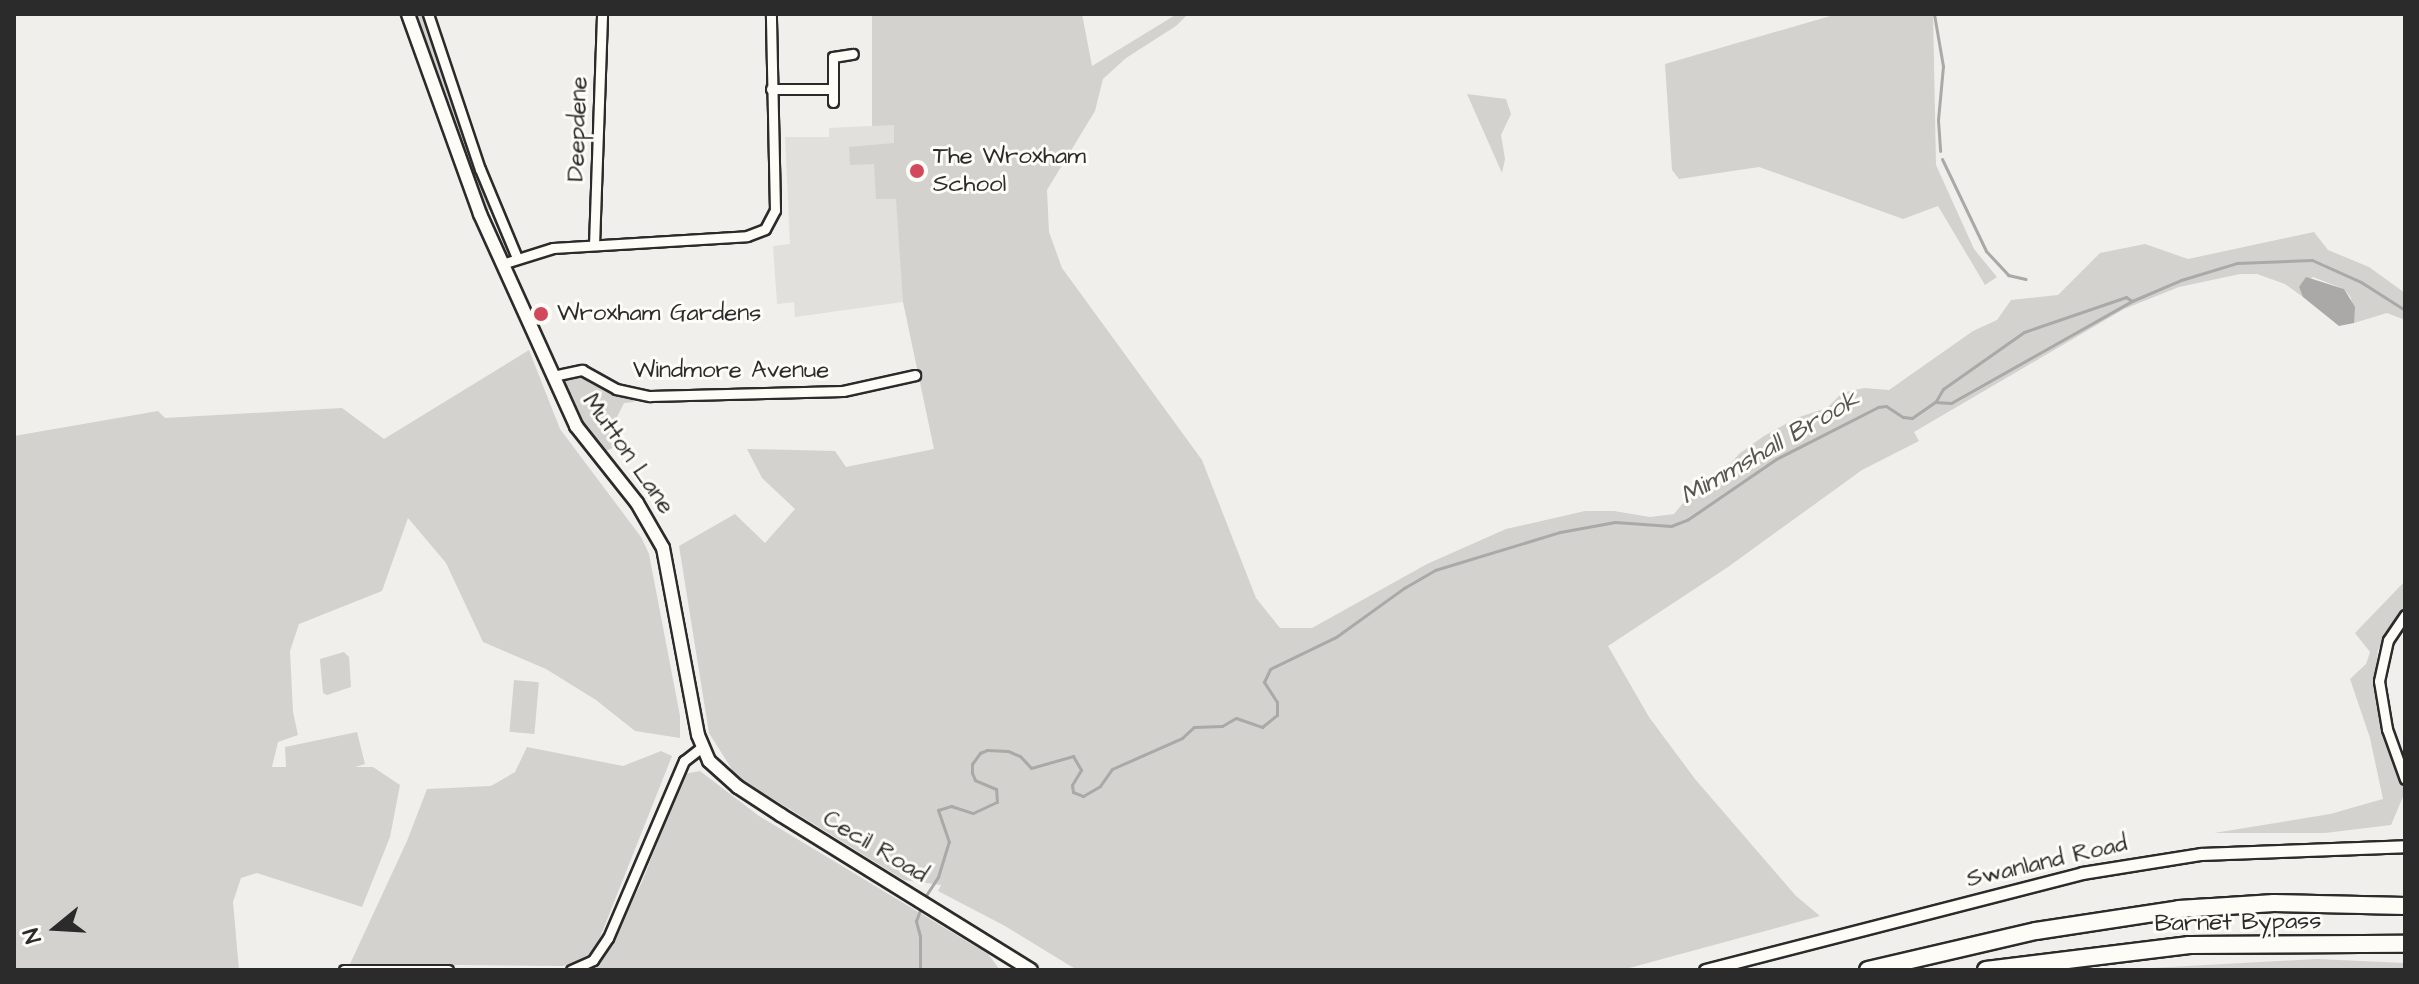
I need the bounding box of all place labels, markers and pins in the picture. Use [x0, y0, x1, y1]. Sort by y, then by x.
place label: The Wroxham School [933, 143, 1086, 199]
marker: The Wroxham School [908, 162, 926, 180]
place label: Wroxham Gardens [557, 300, 761, 328]
marker: Wroxham Gardens [532, 305, 550, 323]

